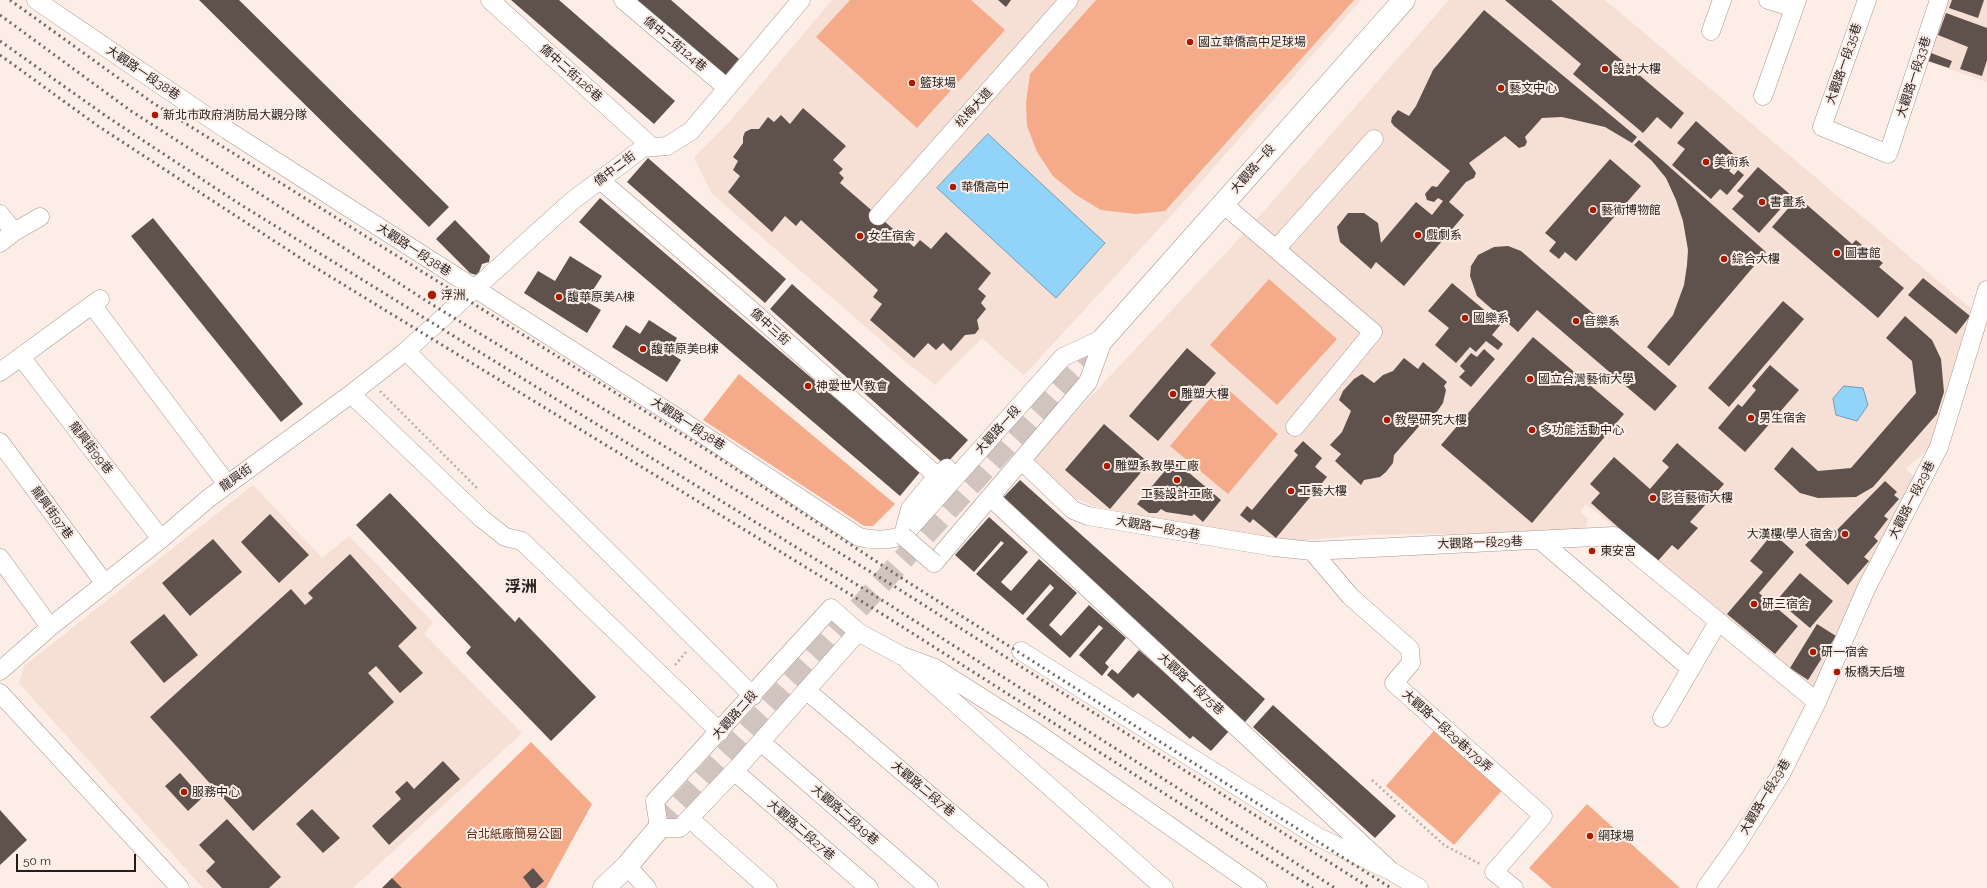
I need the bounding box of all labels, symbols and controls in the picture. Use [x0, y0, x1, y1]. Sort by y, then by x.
street label: 僑中二街124巷 [641, 13, 709, 75]
street label: 大觀路一段35巷 [1823, 21, 1865, 107]
street label: 大觀路一段33巷 [1894, 34, 1934, 120]
place label: 國立華僑高中足球場 [1198, 35, 1306, 49]
marker: 國立華僑高中足球場 [1185, 37, 1195, 47]
street label: 僑中二街126巷 [537, 41, 605, 105]
street label: 大觀路一段38巷 [104, 43, 182, 103]
place label: 設計大樓 [1613, 62, 1661, 76]
marker: 設計大樓 [1600, 64, 1610, 74]
place label: 籃球場 [920, 76, 956, 90]
marker: 籃球場 [907, 78, 917, 88]
place label: 藝文中心 [1509, 81, 1557, 95]
marker: 藝文中心 [1496, 83, 1506, 93]
street label: 松梅大道 [953, 85, 995, 131]
place label: 新北市政府消防局大觀分隊 [163, 108, 307, 122]
marker: 新北市政府消防局大觀分隊 [150, 110, 160, 120]
street label: 大觀路一段 [1228, 142, 1278, 196]
street label: 僑中二街 [591, 149, 639, 189]
place label: 美術系 [1714, 155, 1750, 169]
marker: 美術系 [1701, 157, 1711, 167]
place label: 華僑高中 [961, 180, 1009, 194]
marker: 華僑高中 [948, 182, 958, 192]
place label: 書畫系 [1770, 195, 1806, 209]
marker: 書畫系 [1757, 197, 1767, 207]
place label: 藝術博物館 [1601, 203, 1661, 217]
marker: 藝術博物館 [1588, 205, 1598, 215]
street label: 大觀路一段38巷 [374, 221, 454, 279]
place label: 戲劇系 [1426, 228, 1462, 242]
place label: 女生宿舍 [868, 229, 916, 243]
marker: 戲劇系 [1413, 230, 1423, 240]
marker: 女生宿舍 [855, 231, 865, 241]
place label: 圖書館 [1845, 246, 1881, 260]
marker: 圖書館 [1832, 248, 1842, 258]
place label: 綜合大樓 [1732, 252, 1780, 266]
marker: 綜合大樓 [1719, 254, 1729, 264]
place label: 浮洲 [441, 288, 465, 302]
marker: 浮洲 [426, 289, 438, 301]
place label: 馥華原美A棟 [567, 290, 635, 304]
marker: 馥華原美A棟 [554, 292, 564, 302]
street label: 僑中三街 [747, 306, 793, 348]
place label: 國樂系 [1473, 311, 1509, 325]
marker: 國樂系 [1460, 313, 1470, 323]
place label: 音樂系 [1584, 314, 1620, 328]
marker: 音樂系 [1571, 316, 1581, 326]
place label: 馥華原美B棟 [651, 342, 719, 356]
marker: 馥華原美B棟 [638, 344, 648, 354]
place label: 國立台灣藝術大學 [1538, 372, 1634, 386]
marker: 國立台灣藝術大學 [1525, 374, 1535, 384]
place label: 神愛世人教會 [816, 379, 888, 393]
marker: 神愛世人教會 [803, 381, 813, 391]
place label: 雕塑大樓 [1181, 387, 1229, 401]
marker: 雕塑大樓 [1168, 389, 1178, 399]
street label: 大觀路一段38巷 [648, 395, 728, 453]
street label: 大觀路一段 [973, 403, 1023, 457]
place label: 男生宿舍 [1759, 411, 1807, 425]
place label: 教學研究大樓 [1395, 413, 1467, 427]
marker: 男生宿舍 [1746, 413, 1756, 423]
marker: 教學研究大樓 [1382, 415, 1392, 425]
street label: 龍興街99巷 [66, 419, 116, 477]
place label: 多功能活動中心 [1540, 423, 1624, 437]
marker: 多功能活動中心 [1527, 425, 1537, 435]
place label: 雕塑系教學工廠 [1115, 459, 1199, 473]
street label: 大觀路一段29巷 [1886, 459, 1938, 541]
marker: 雕塑系教學工廠 [1102, 461, 1112, 471]
street label: 龍興街 [217, 462, 255, 494]
marker: 工藝設計工廠 [1172, 475, 1182, 485]
street label: 龍興街97巷 [28, 484, 76, 542]
place label: 工藝大樓 [1299, 484, 1347, 498]
marker: 工藝大樓 [1286, 486, 1296, 496]
place label: 工藝設計工廠 [1141, 487, 1213, 501]
place label: 影音藝術大樓 [1661, 491, 1733, 505]
marker: 影音藝術大樓 [1648, 493, 1658, 503]
street label: 大觀路一段29巷 [1115, 514, 1201, 542]
place label: 大漢樓(學人宿舍) [1747, 527, 1837, 541]
marker: 大漢樓(學人宿舍) [1840, 529, 1850, 539]
street label: 大觀路一段29巷 [1437, 534, 1523, 552]
place label: 東安宮 [1600, 544, 1636, 558]
marker: 東安宮 [1587, 546, 1597, 556]
district label: 浮洲 [505, 577, 537, 597]
place label: 研三宿舍 [1762, 597, 1810, 611]
marker: 研三宿舍 [1749, 599, 1759, 609]
place label: 研一宿舍 [1821, 645, 1869, 659]
marker: 研一宿舍 [1808, 647, 1818, 657]
street label: 大觀路一段75巷 [1155, 650, 1227, 718]
place label: 板橋天后壇 [1845, 665, 1905, 679]
marker: 板橋天后壇 [1832, 667, 1842, 677]
street label: 大觀路一段29巷179弄 [1399, 687, 1495, 775]
street label: 大觀路二段 [710, 688, 760, 742]
street label: 大觀路一段29巷 [1737, 757, 1793, 837]
street label: 大觀路二段7巷 [888, 758, 958, 820]
street label: 大觀路二段19巷 [809, 782, 881, 848]
place label: 服務中心 [192, 785, 240, 799]
marker: 服務中心 [179, 787, 189, 797]
street label: 大觀路二段27巷 [764, 797, 838, 863]
park label: 台北紙廠簡易公園 [466, 827, 562, 841]
place label: 網球場 [1598, 829, 1634, 843]
marker: 網球場 [1585, 831, 1595, 841]
scale bar [18, 846, 138, 872]
text: 50 m [23, 854, 51, 868]

